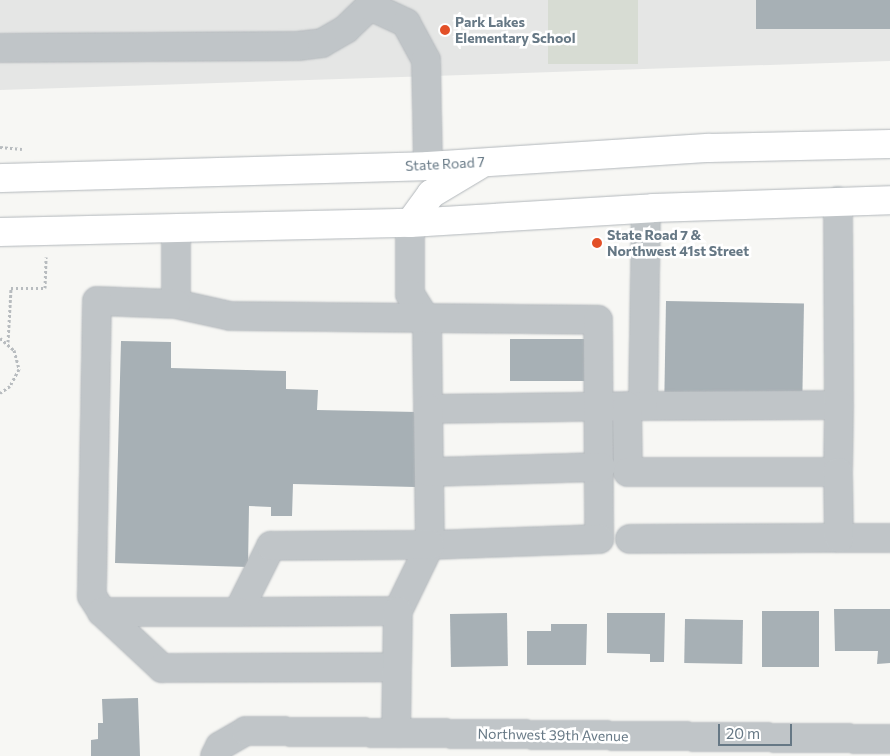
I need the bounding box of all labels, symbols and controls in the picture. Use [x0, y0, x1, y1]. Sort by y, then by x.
place label: Park Lakes Elementary School [455, 14, 575, 46]
marker: Park Lakes Elementary School [439, 24, 451, 36]
street label: State Road 7 [405, 154, 485, 174]
place label: State Road 7 & Northwest 41st Street [607, 227, 749, 260]
marker: State Road 7 & Northwest 41st Street [591, 237, 603, 249]
scale bar [720, 714, 794, 746]
text: 20 m [726, 724, 760, 742]
street label: Northwest 39th Avenue [477, 725, 629, 745]

